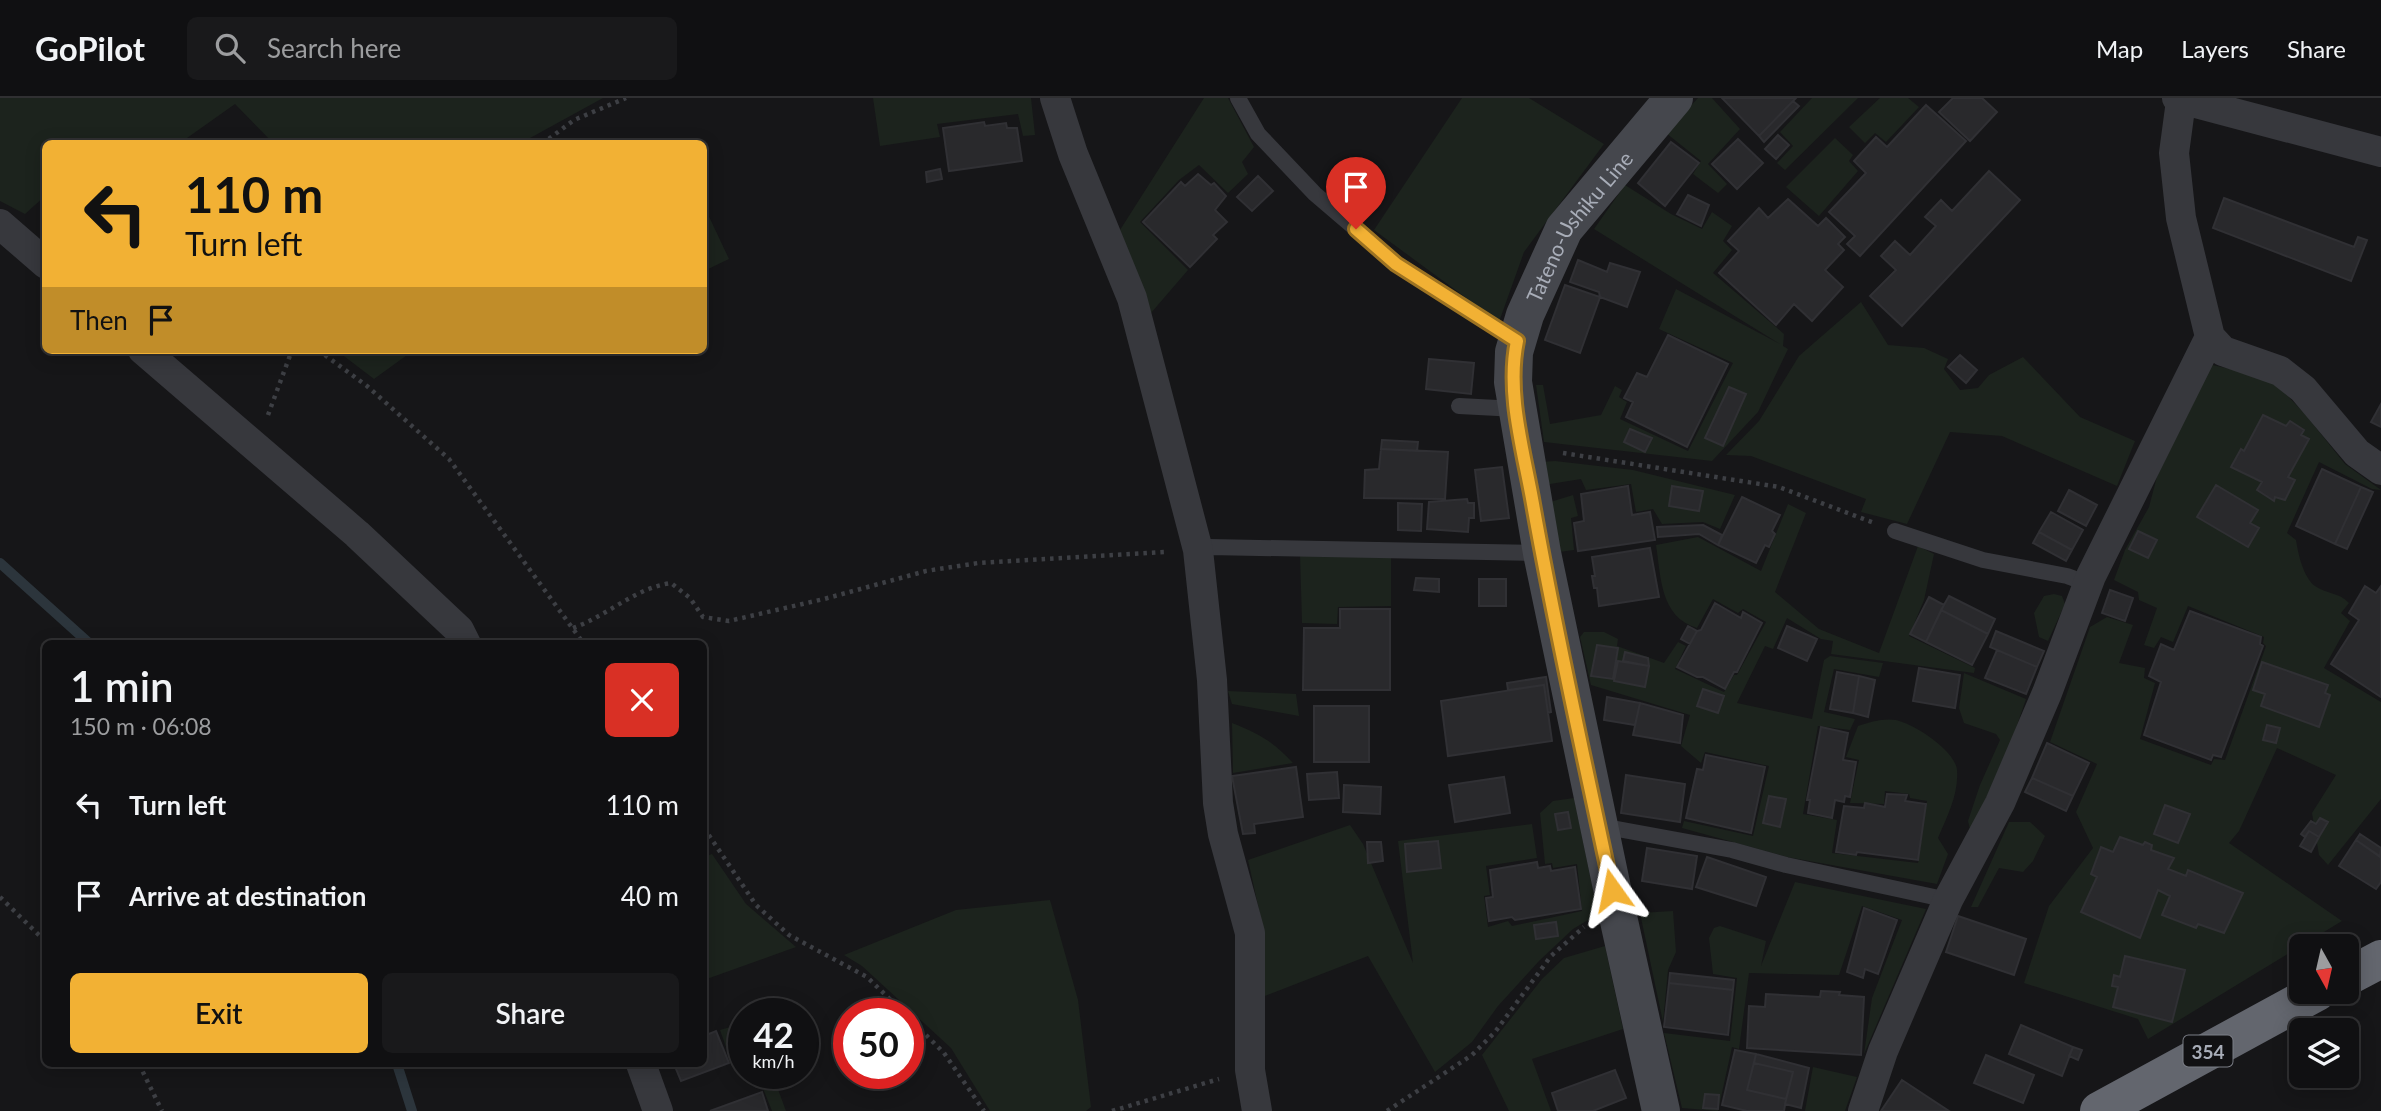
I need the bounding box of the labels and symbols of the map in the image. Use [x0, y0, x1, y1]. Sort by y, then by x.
street label: Tateno-Ushiku Line [1520, 145, 1637, 306]
pin [1326, 157, 1386, 229]
position arrow [1575, 853, 1649, 927]
north arrow [2289, 934, 2359, 1004]
speed limit sign: 50 [833, 998, 924, 1089]
road number: 354 [2184, 1035, 2232, 1066]

